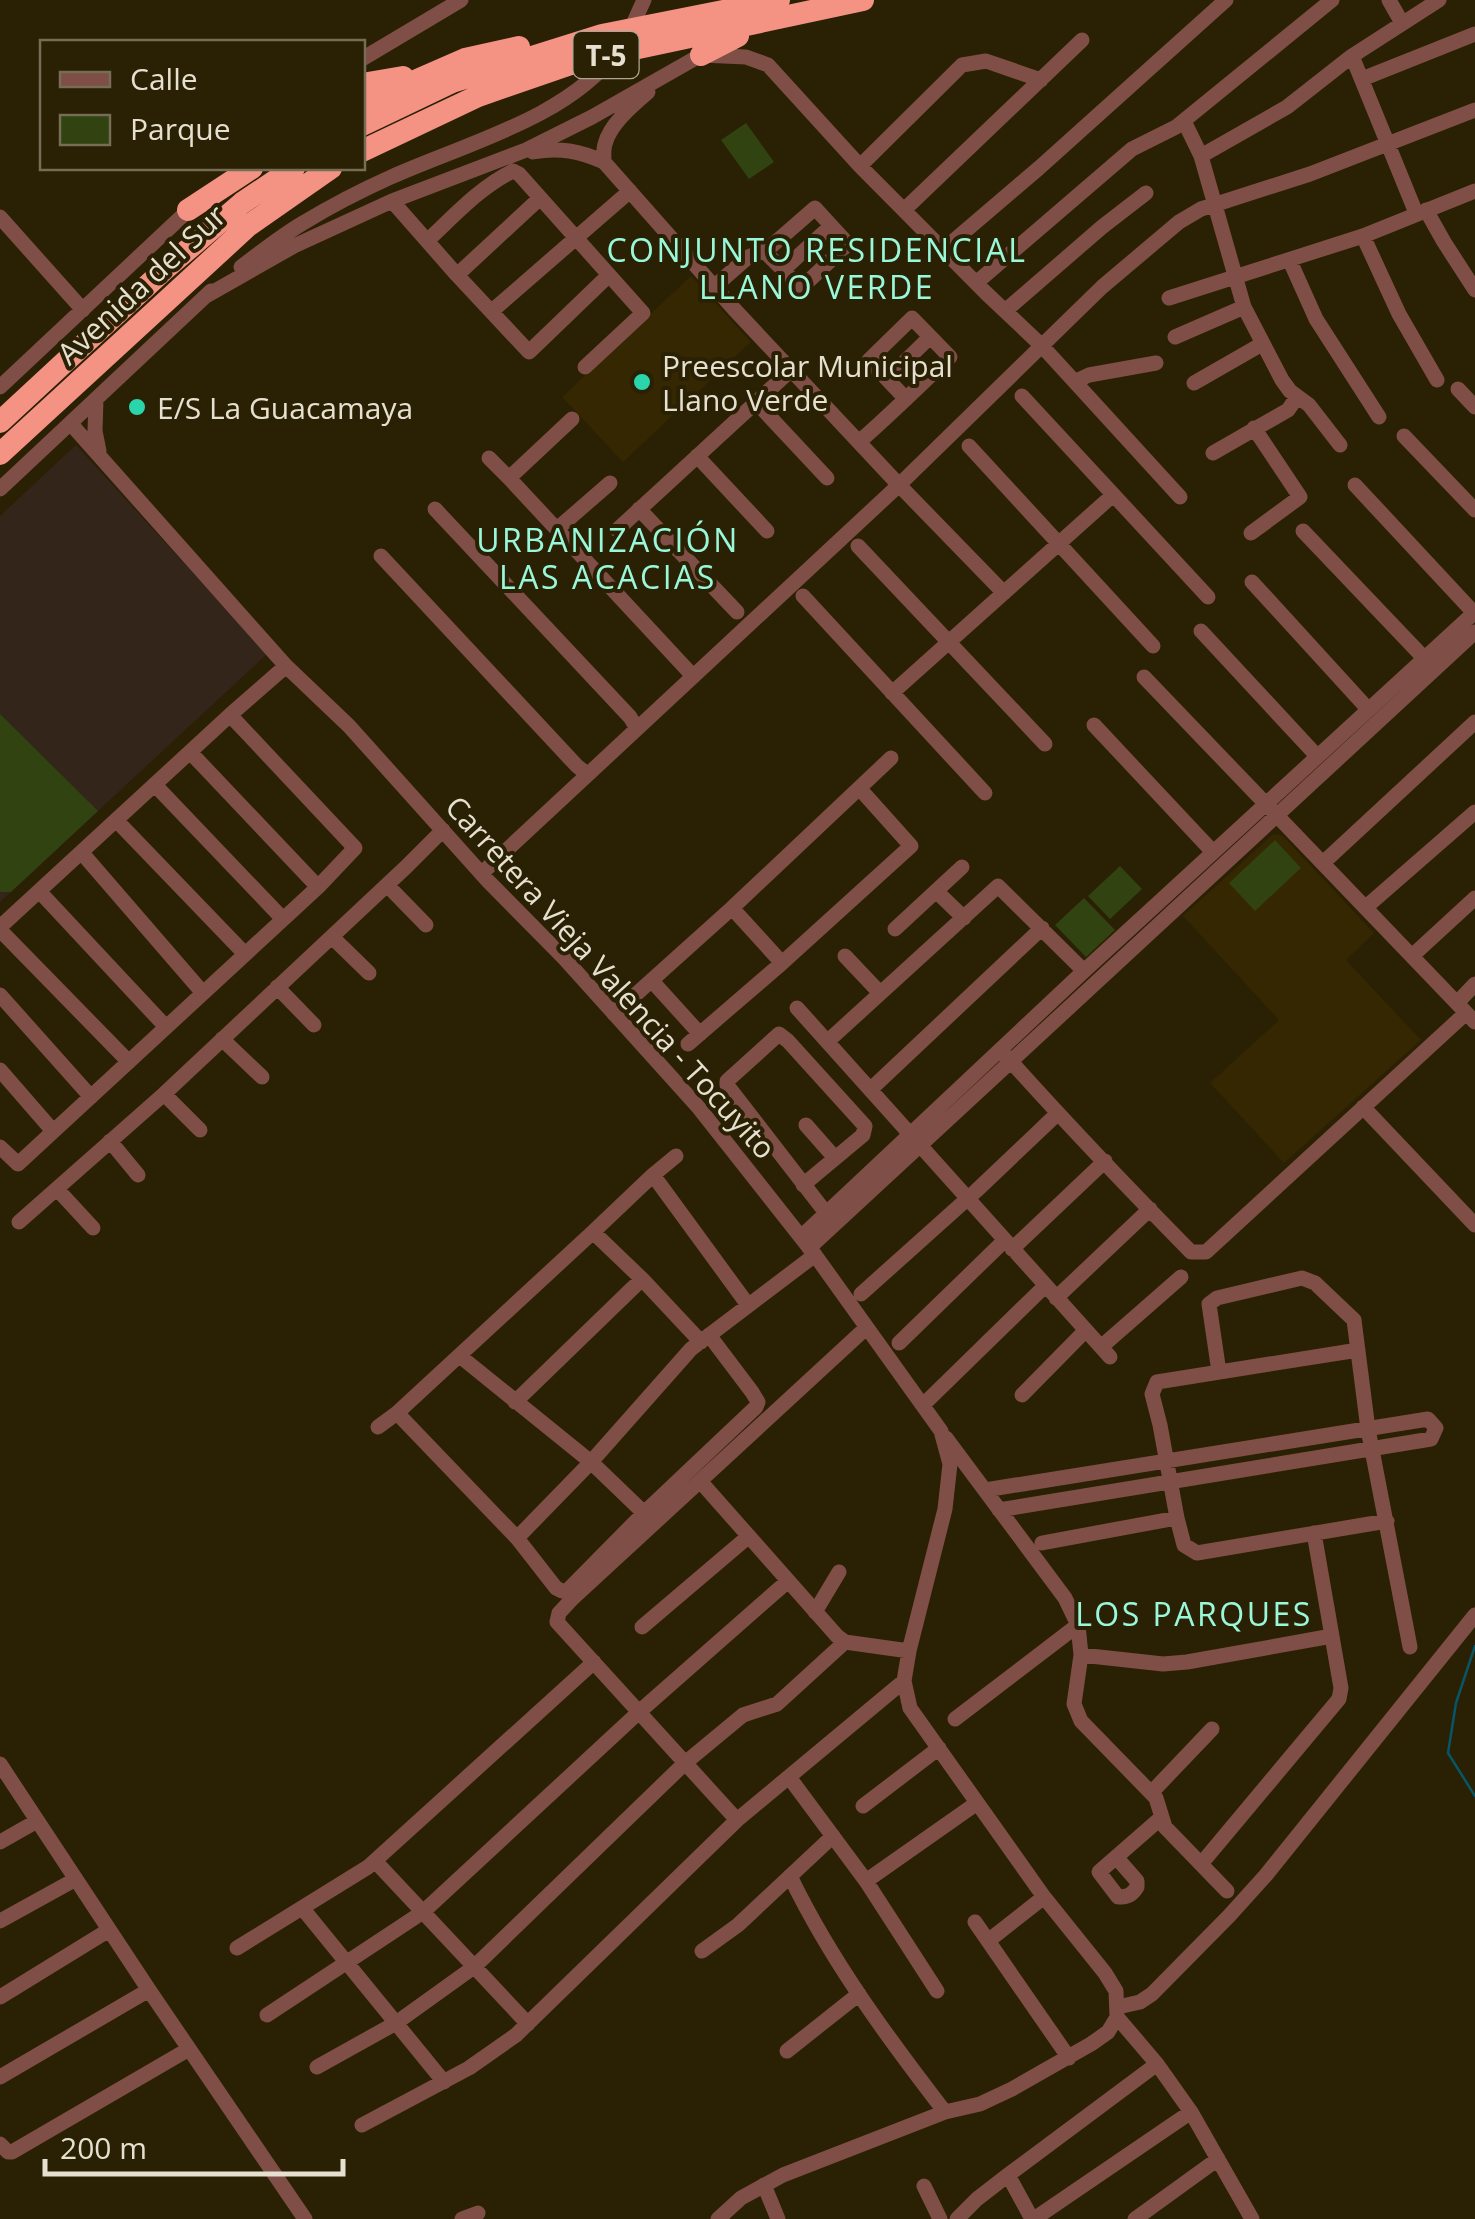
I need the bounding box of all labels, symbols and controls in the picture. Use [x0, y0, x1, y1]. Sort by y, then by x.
road number: T-5 [574, 32, 638, 78]
legend [40, 40, 365, 170]
text: Calle [130, 58, 198, 99]
text: Parque [130, 108, 231, 149]
street label: Avenida del Sur [48, 195, 234, 373]
district label: CONJUNTO RESIDENCIAL LLANO VERDE [606, 228, 1028, 308]
place label: Preescolar Municipal Llano Verde [662, 345, 953, 420]
marker: Preescolar Municipal Llano Verde [631, 371, 653, 393]
place label: E/S La Guacamaya [157, 387, 413, 428]
marker: E/S La Guacamaya [126, 396, 148, 418]
district label: URBANIZACIÓN LAS ACACIAS [476, 518, 740, 598]
street label: Carretera Vieja Valencia - Tocuyito [437, 787, 785, 1167]
district label: LOS PARQUES [1075, 1592, 1313, 1635]
scale bar [45, 2114, 342, 2176]
text: 200 m [60, 2127, 147, 2168]

